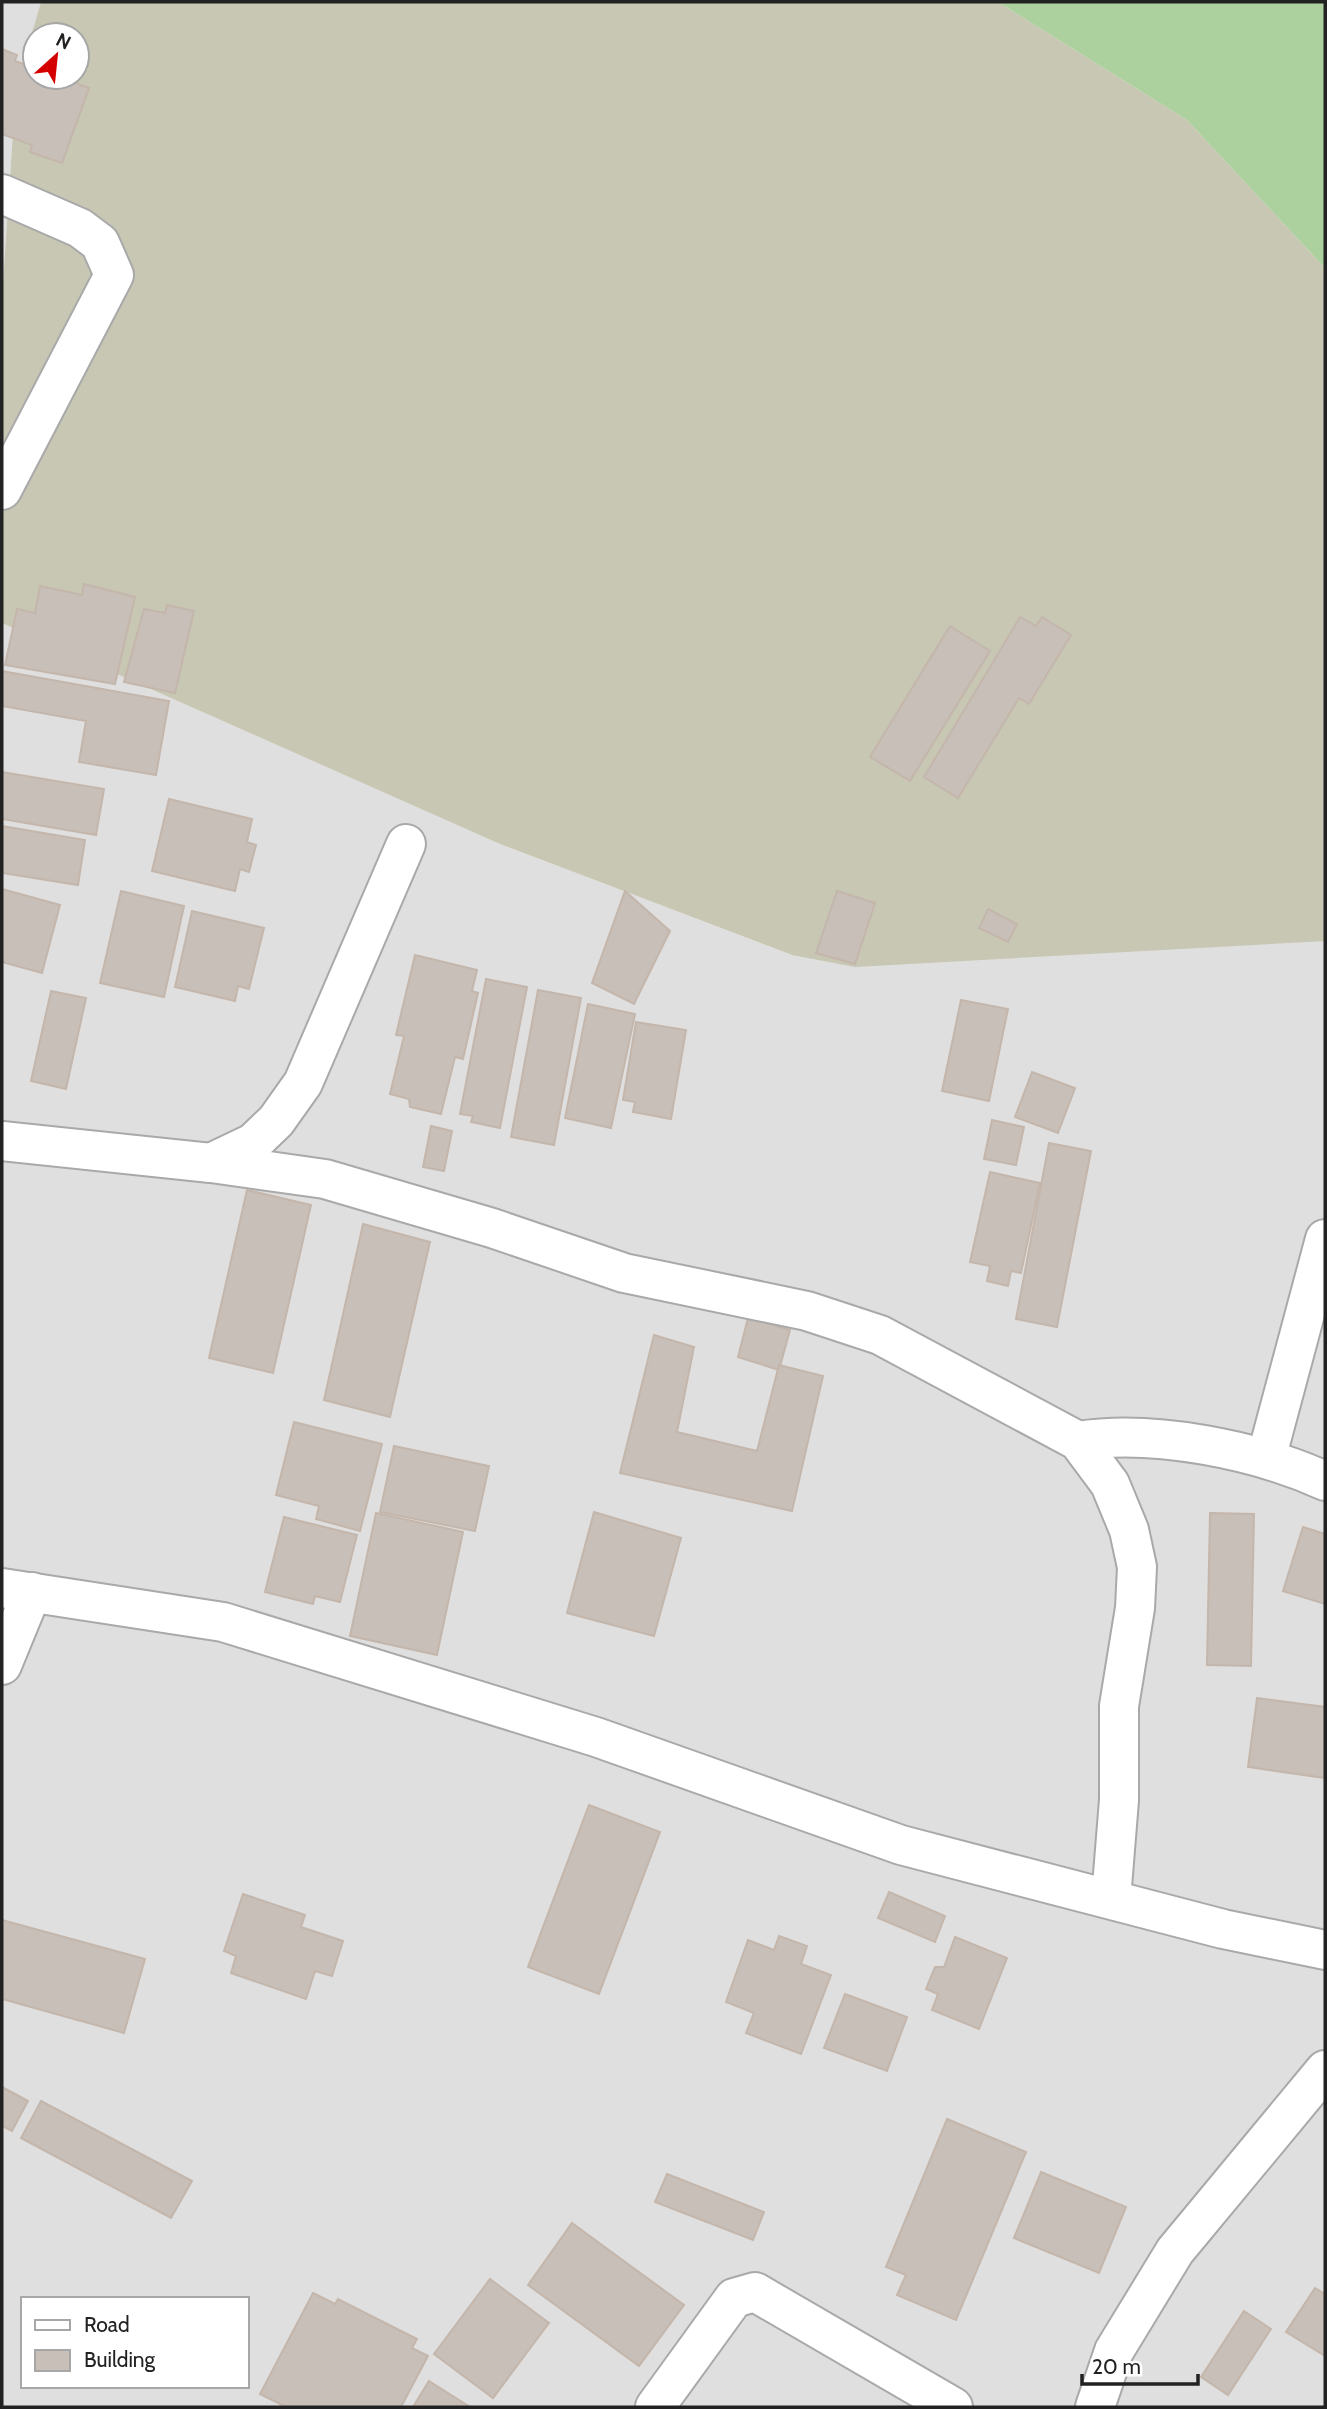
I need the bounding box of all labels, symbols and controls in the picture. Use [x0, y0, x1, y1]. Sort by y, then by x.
north arrow [21, 21, 91, 91]
text: N [52, 28, 75, 55]
legend [21, 2297, 248, 2388]
text: Road [84, 2312, 130, 2337]
scale bar [1082, 2342, 1198, 2386]
text: Building [84, 2347, 156, 2372]
text: 20 m [1092, 2354, 1141, 2379]

